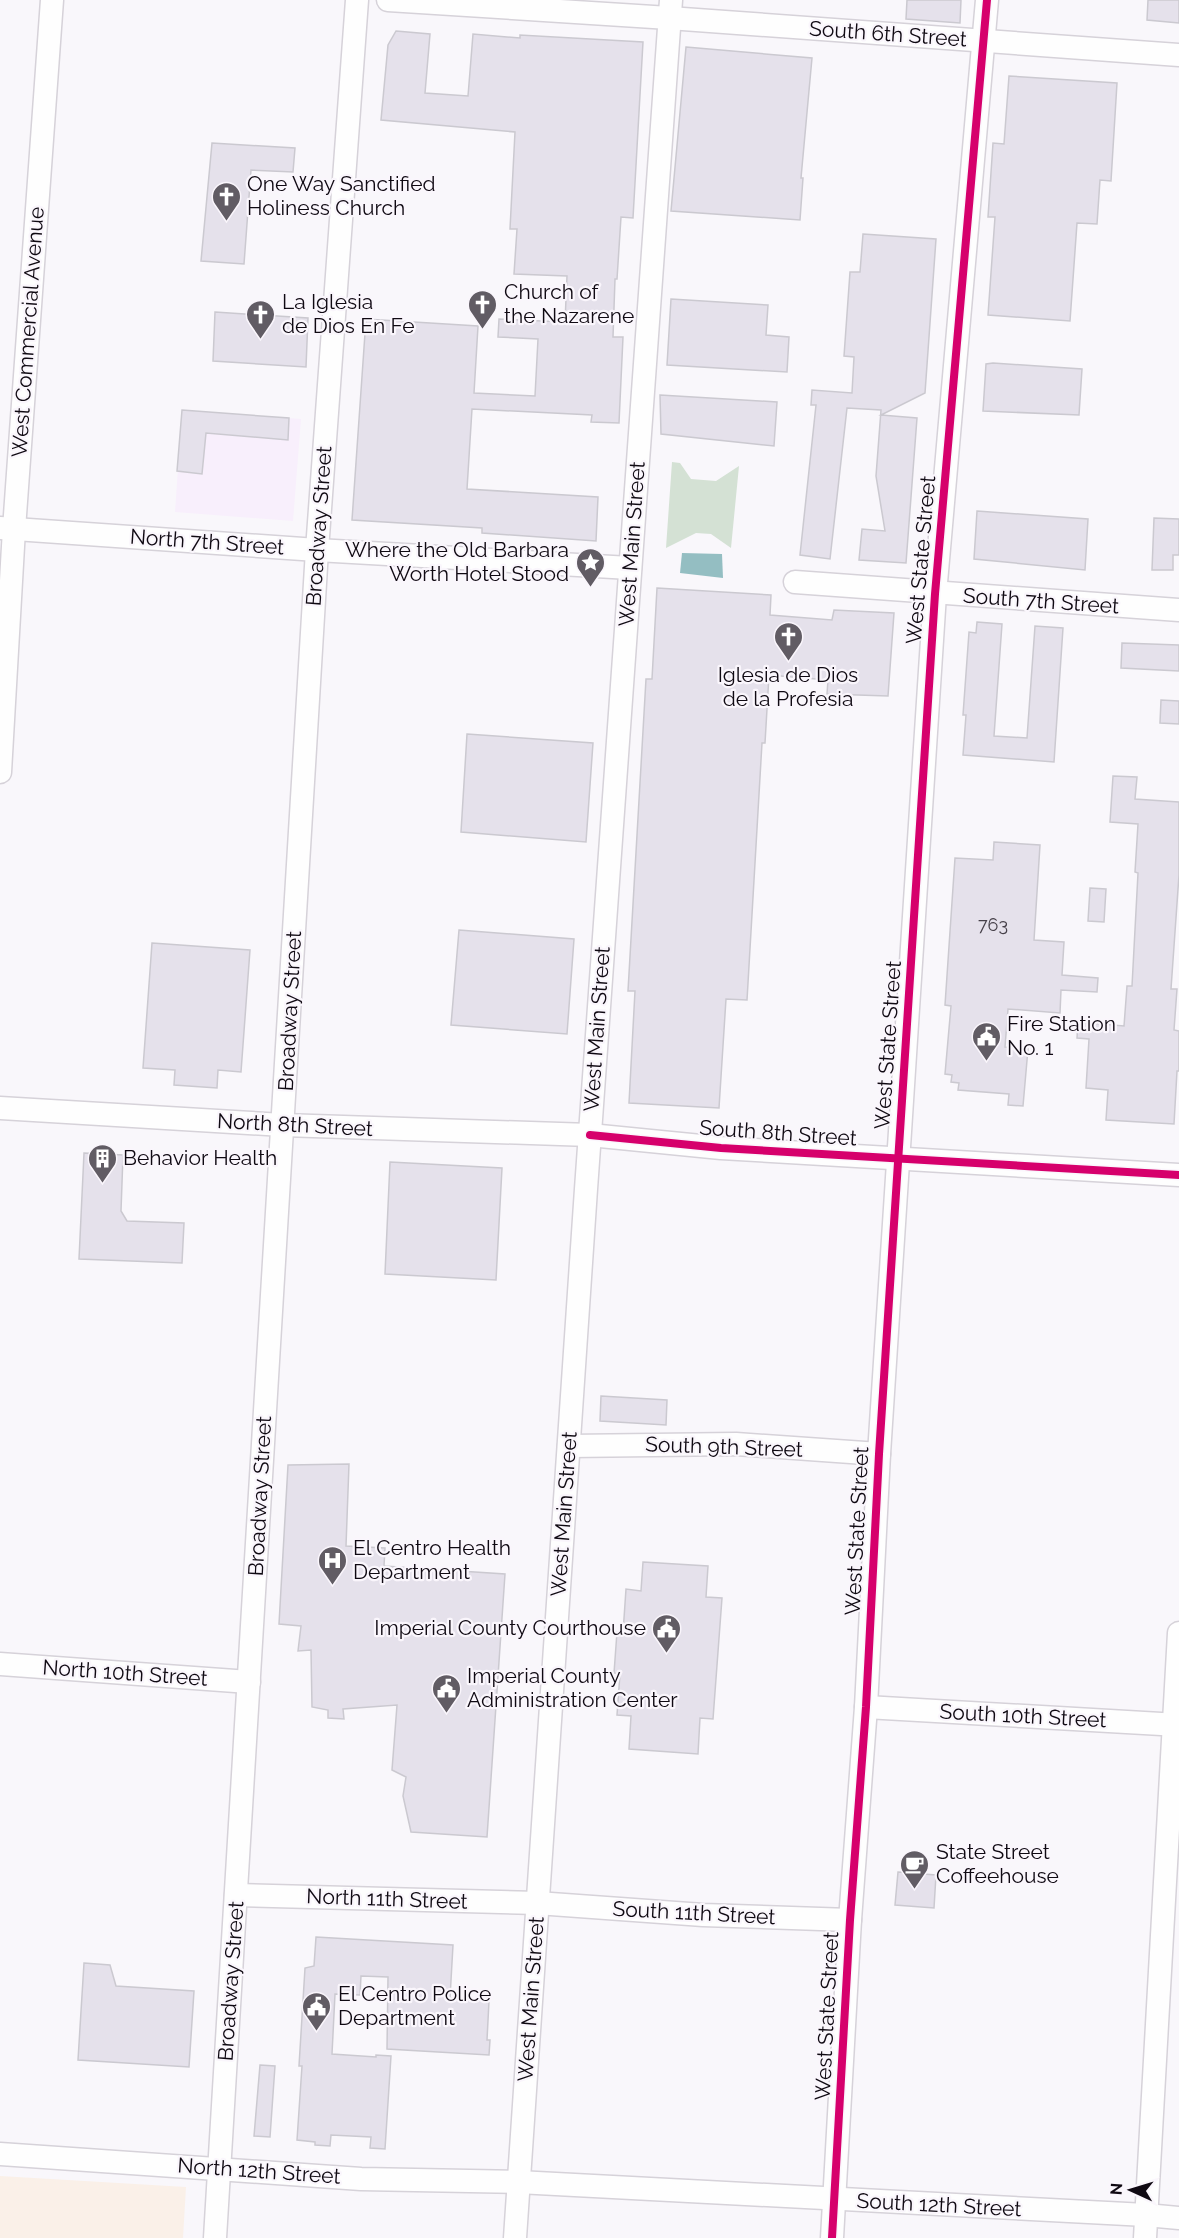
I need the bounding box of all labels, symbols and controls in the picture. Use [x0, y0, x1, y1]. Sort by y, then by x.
street label: South 6th Street [808, 16, 968, 51]
place label: One Way Sanctified Holiness Church [247, 171, 436, 220]
church icon: One Way Sanctified Holiness Church [210, 180, 242, 222]
street label: West Commercial Avenue [6, 206, 49, 458]
place label: Church of the Nazarene [504, 279, 634, 328]
church icon: Church of the Nazarene [467, 288, 499, 330]
place label: La Iglesia de Dios En Fe [282, 289, 415, 338]
church icon: La Iglesia de Dios En Fe [245, 298, 277, 340]
street label: Broadway Street [300, 445, 337, 607]
street label: West Main Street [613, 461, 650, 627]
street label: West State Street [901, 475, 940, 645]
street label: North 7th Street [129, 524, 285, 559]
place label: Where the Old Barbara Worth Hotel Stood [345, 537, 569, 586]
place icon: Where the Old Barbara Worth Hotel Stood [574, 546, 606, 588]
street label: South 7th Street [962, 583, 1120, 618]
church icon: Iglesia de Dios de la Profesia [772, 620, 804, 662]
place label: Iglesia de Dios de la Profesia [718, 662, 858, 711]
house number: 763 [978, 914, 1008, 935]
street label: Broadway Street [273, 930, 306, 1092]
street label: West Main Street [578, 946, 615, 1112]
street label: West State Street [869, 960, 906, 1130]
place label: Fire Station No. 1 [1007, 1011, 1116, 1060]
public building icon: Fire Station No. 1 [970, 1020, 1002, 1062]
street label: North 8th Street [217, 1108, 373, 1141]
street label: South 8th Street [699, 1115, 858, 1150]
building icon: Behavior Health [86, 1142, 118, 1184]
place label: Behavior Health [123, 1145, 277, 1170]
street label: Broadway Street [243, 1415, 276, 1577]
street label: West Main Street [545, 1431, 582, 1597]
street label: South 9th Street [645, 1431, 803, 1462]
street label: West State Street [840, 1446, 873, 1616]
place label: El Centro Health Department [353, 1535, 511, 1584]
hospital icon: El Centro Health Department [316, 1544, 348, 1586]
public building icon: Imperial County Courthouse [651, 1612, 683, 1654]
place label: Imperial County Courthouse [374, 1615, 646, 1640]
street label: North 10th Street [42, 1654, 208, 1691]
place label: Imperial County Administration Center [467, 1663, 678, 1712]
public building icon: Imperial County Administration Center [430, 1672, 462, 1714]
street label: South 10th Street [939, 1699, 1107, 1732]
place label: State Street Coffeehouse [936, 1839, 1059, 1888]
cafe icon: State Street Coffeehouse [899, 1848, 931, 1890]
street label: North 11th Street [306, 1883, 468, 1914]
street label: South 11th Street [612, 1896, 776, 1929]
street label: Broadway Street [212, 1900, 249, 2062]
street label: West Main Street [512, 1916, 549, 2082]
street label: West State Street [810, 1931, 843, 2101]
place label: El Centro Police Department [338, 1981, 491, 2030]
public building icon: El Centro Police Department [301, 1990, 333, 2032]
street label: North 12th Street [177, 2152, 341, 2189]
north arrow [1101, 2160, 1161, 2220]
text: N [1107, 2182, 1126, 2196]
street label: South 12th Street [856, 2188, 1022, 2221]

